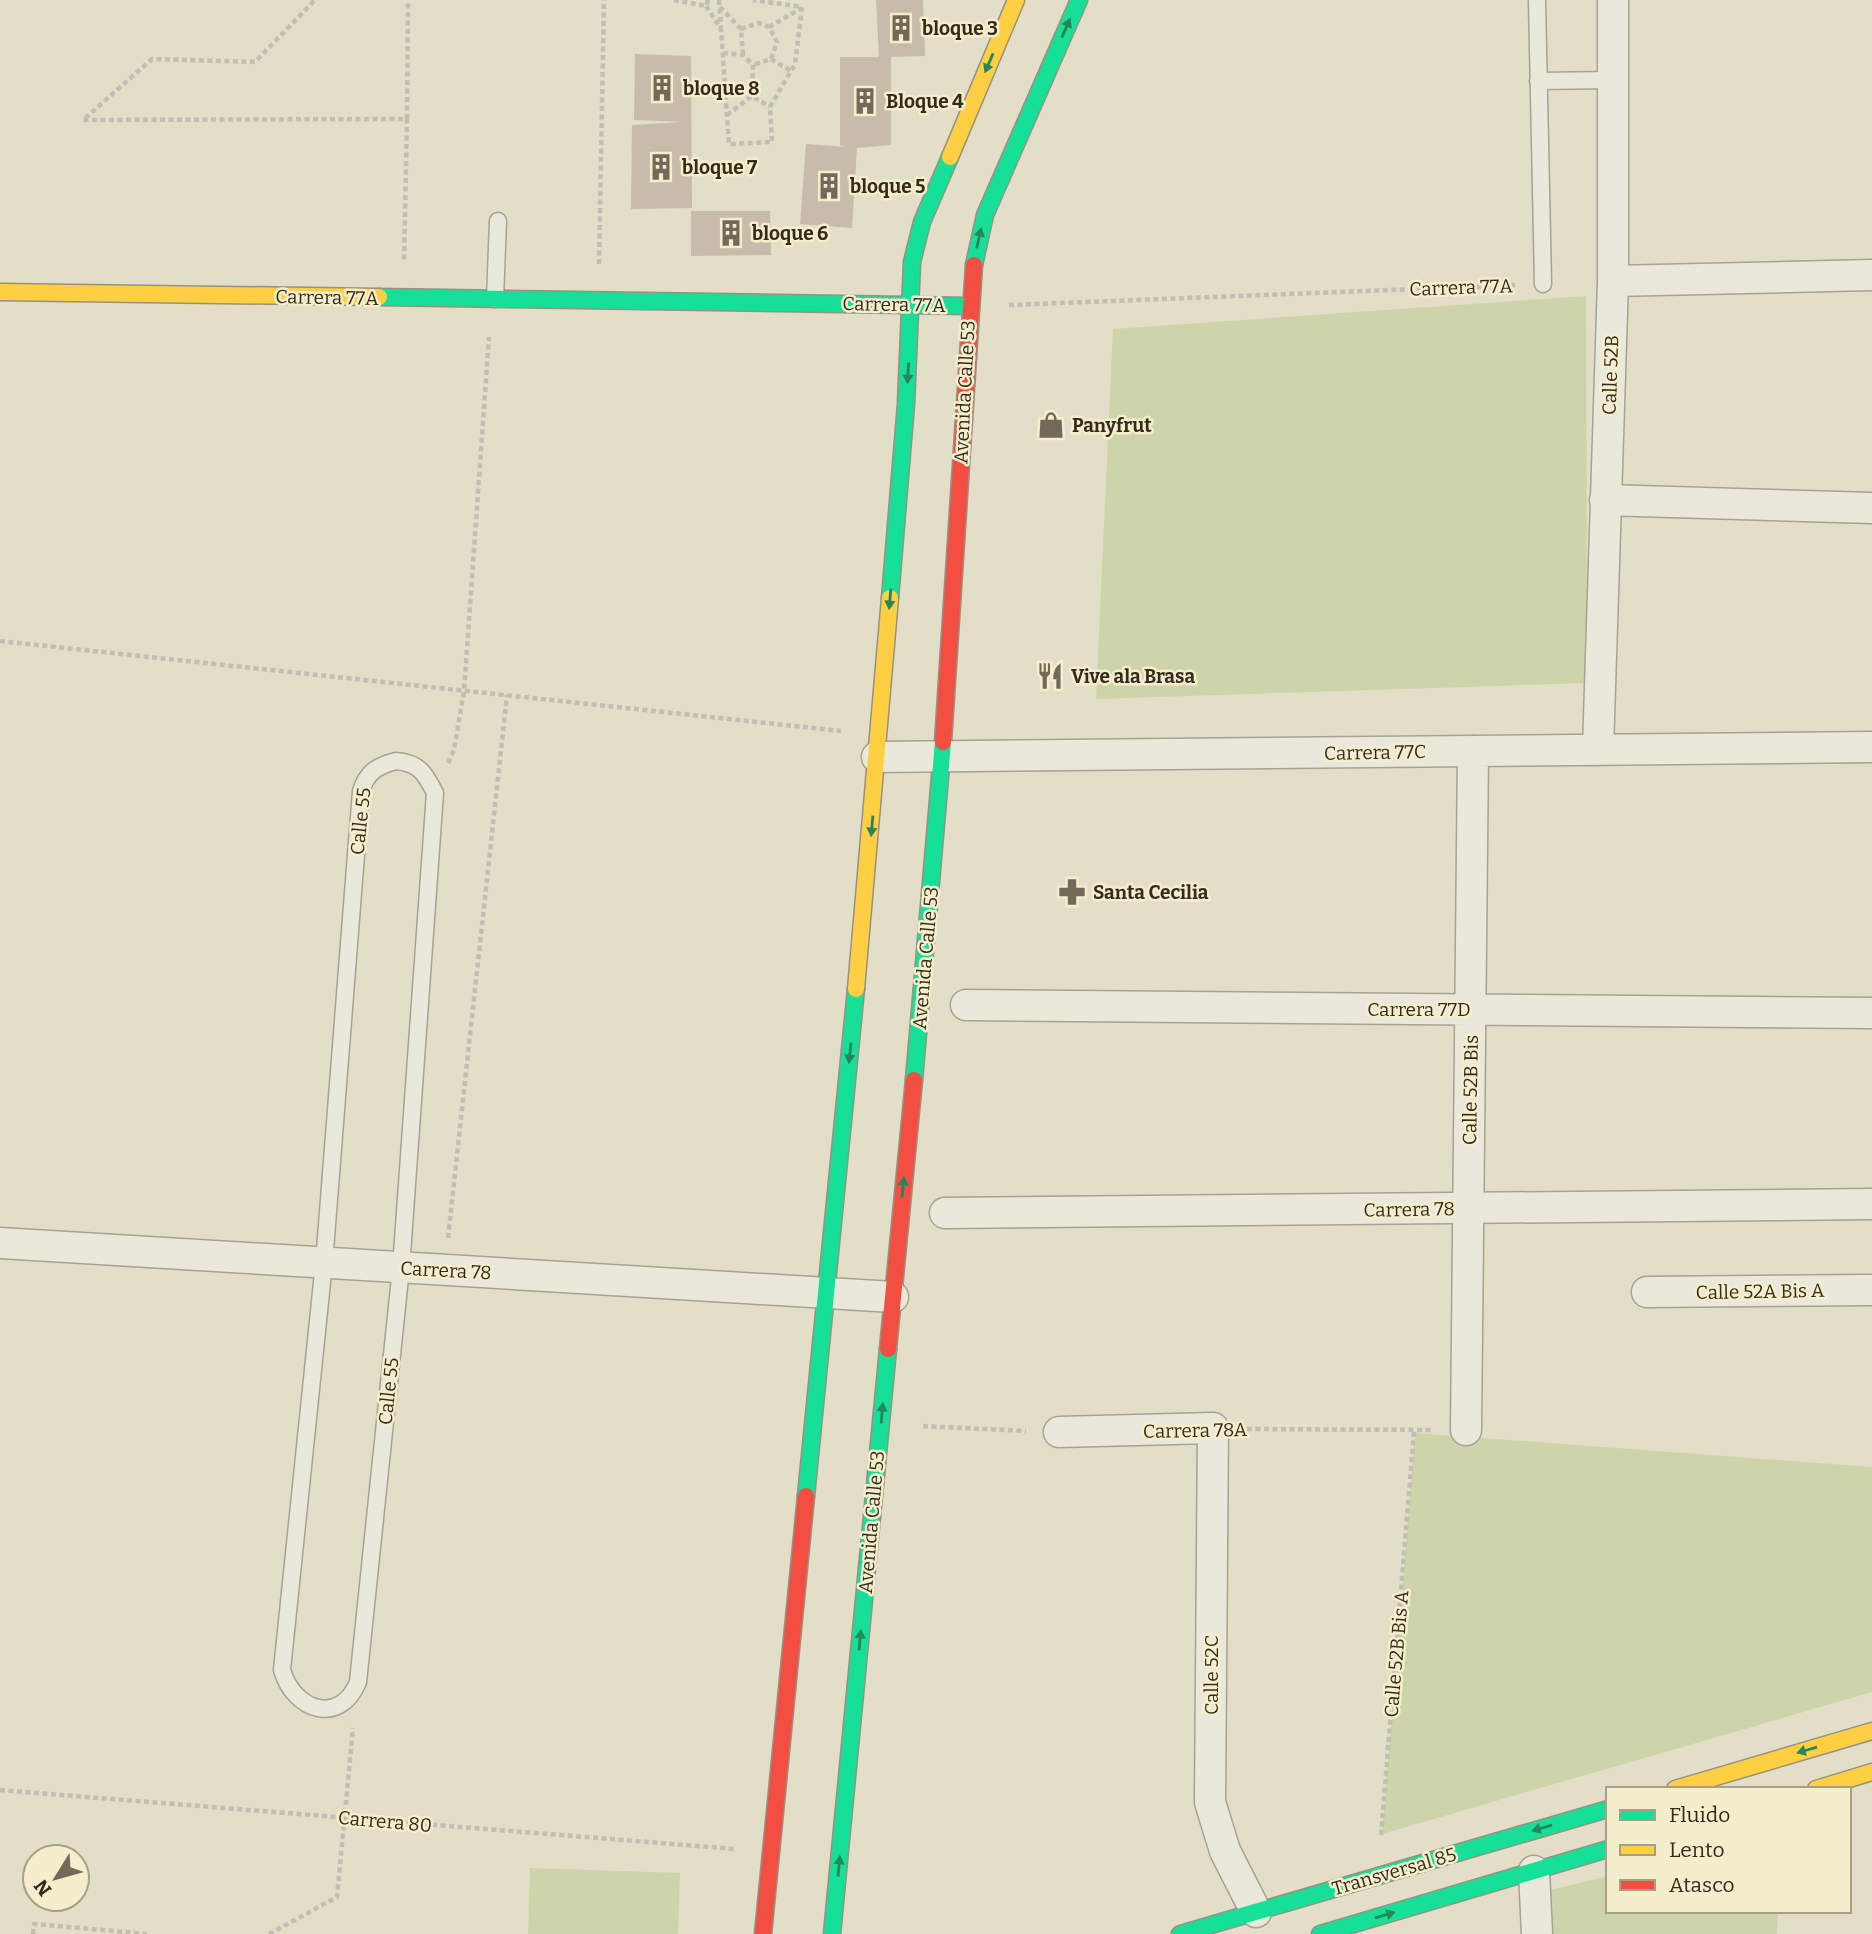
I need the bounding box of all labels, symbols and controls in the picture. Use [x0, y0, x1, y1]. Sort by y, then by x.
building icon: bloque 3 [886, 13, 916, 43]
place label: bloque 3 [922, 17, 998, 40]
one-way arrow [1061, 18, 1072, 39]
one-way arrow [983, 53, 995, 73]
building icon: bloque 8 [647, 73, 677, 103]
place label: bloque 8 [683, 77, 760, 100]
building icon: Bloque 4 [850, 86, 880, 116]
place label: Bloque 4 [886, 90, 964, 113]
building icon: bloque 7 [646, 152, 676, 182]
place label: bloque 7 [682, 156, 757, 179]
building icon: bloque 5 [814, 171, 844, 201]
place label: bloque 5 [850, 175, 926, 198]
building icon: bloque 6 [716, 218, 746, 248]
place label: bloque 6 [752, 222, 828, 245]
one-way arrow [974, 227, 985, 249]
street label: Carrera 77A [1409, 274, 1514, 301]
street label: Carrera 77A [275, 285, 379, 310]
street label: Carrera 77A [842, 292, 946, 317]
street label: Avenida Calle 53 [949, 320, 980, 464]
street label: Calle 52B [1598, 335, 1623, 415]
one-way arrow [902, 362, 913, 384]
shop icon: Panyfrut [1036, 410, 1066, 440]
place label: Panyfrut [1072, 414, 1152, 437]
one-way arrow [884, 589, 895, 611]
restaurant icon: Vive ala Brasa [1035, 661, 1065, 691]
place label: Vive ala Brasa [1071, 665, 1195, 688]
street label: Carrera 77C [1324, 740, 1426, 765]
street label: Calle 55 [346, 786, 375, 856]
one-way arrow [866, 815, 877, 837]
pharmacy icon: Santa Cecilia [1057, 877, 1087, 907]
place label: Santa Cecilia [1093, 881, 1209, 904]
street label: Avenida Calle 53 [908, 886, 943, 1030]
street label: Carrera 77D [1367, 998, 1471, 1021]
street label: Calle 52B Bis [1458, 1035, 1483, 1145]
one-way arrow [844, 1042, 855, 1064]
one-way arrow [898, 1175, 909, 1197]
street label: Carrera 78 [1363, 1197, 1455, 1222]
street label: Carrera 78 [400, 1257, 492, 1284]
street label: Calle 52A Bis A [1695, 1279, 1825, 1304]
street label: Calle 55 [374, 1356, 403, 1426]
one-way arrow [877, 1402, 888, 1424]
street label: Carrera 78A [1143, 1418, 1248, 1443]
street label: Avenida Calle 53 [854, 1450, 889, 1594]
street label: Calle 52B Bis A [1379, 1589, 1414, 1719]
one-way arrow [855, 1628, 866, 1650]
street label: Calle 52C [1200, 1635, 1223, 1715]
one-way arrow [1795, 1745, 1817, 1756]
legend [1606, 1787, 1851, 1913]
text: Fluido [1669, 1802, 1730, 1828]
street label: Carrera 80 [337, 1806, 433, 1837]
one-way arrow [1532, 1823, 1553, 1833]
text: Lento [1669, 1837, 1725, 1863]
north arrow [21, 1843, 91, 1913]
street label: Transversal 85 [1329, 1843, 1459, 1900]
one-way arrow [834, 1855, 845, 1877]
text: Atasco [1669, 1872, 1735, 1898]
text: N [29, 1875, 56, 1901]
one-way arrow [1375, 1909, 1396, 1919]

